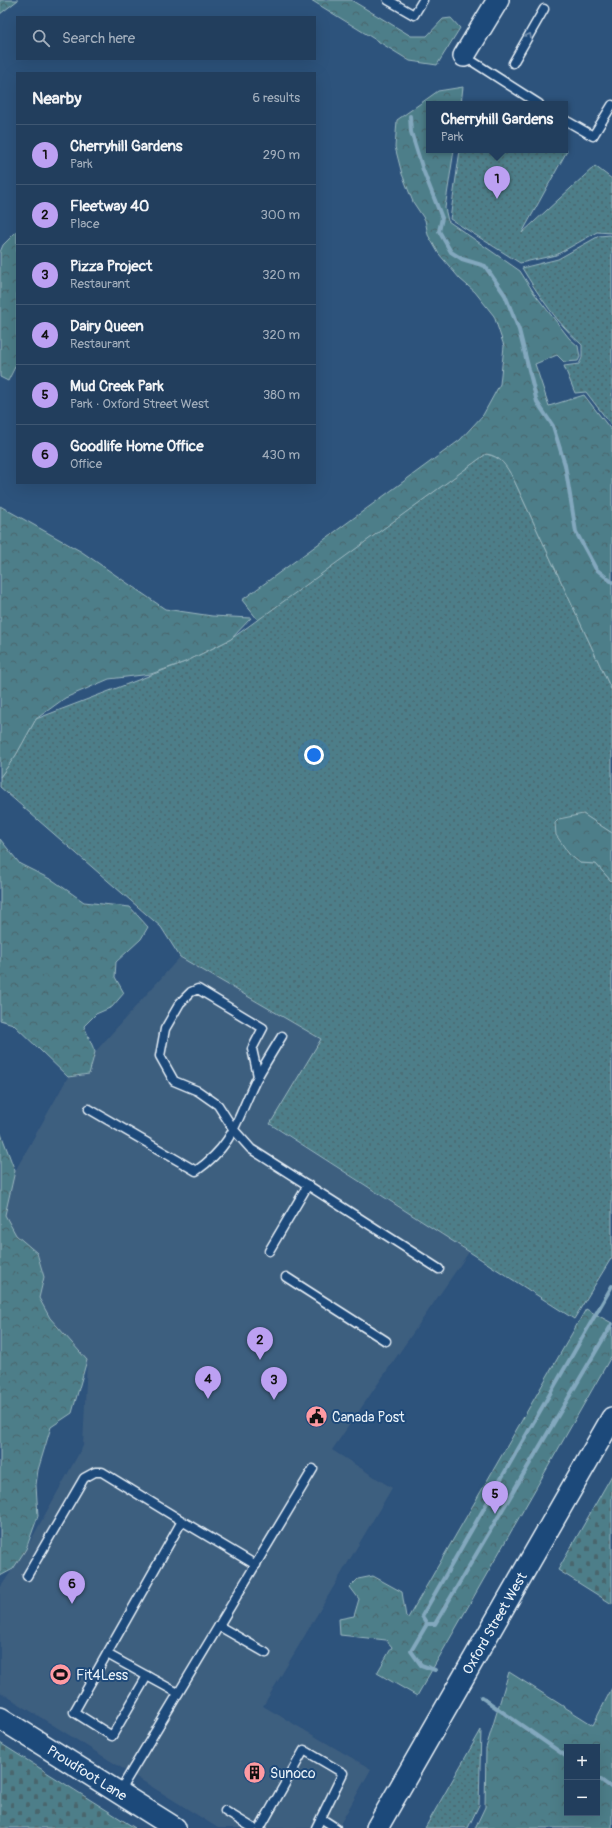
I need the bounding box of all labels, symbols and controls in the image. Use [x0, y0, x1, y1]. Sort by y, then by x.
search box [16, 16, 316, 60]
icon: search [30, 27, 52, 49]
text: Search here [62, 29, 135, 48]
one-way arrow [524, 33, 531, 40]
text: Nearby [32, 88, 81, 109]
text: 6 results [253, 90, 300, 106]
popup [426, 101, 568, 153]
text: Cherryhill Gardens [441, 110, 553, 129]
text: Park [441, 129, 464, 145]
text: Cherryhill Gardens [70, 137, 183, 156]
text: 1 [42, 147, 48, 163]
text: 290 m [263, 147, 300, 163]
text: Park [70, 156, 93, 172]
pin: 1 [484, 166, 510, 199]
text: Fleetway 40 [70, 197, 149, 216]
text: 2 [41, 207, 49, 223]
text: 300 m [261, 207, 300, 223]
text: Place [70, 216, 99, 232]
text: Pizza Project [70, 257, 152, 276]
text: 3 [41, 267, 49, 283]
text: 320 m [262, 267, 300, 283]
text: Restaurant [70, 276, 130, 292]
text: Dairy Queen [70, 317, 144, 336]
text: 4 [41, 327, 49, 343]
text: 320 m [262, 327, 300, 343]
text: Restaurant [70, 336, 130, 352]
text: Mud Creek Park [70, 377, 164, 396]
text: 5 [41, 387, 49, 403]
text: 380 m [263, 387, 300, 403]
text: Park · Oxford Street West [70, 396, 209, 412]
text: Goodlife Home Office [70, 437, 204, 456]
text: 6 [41, 447, 49, 463]
text: 430 m [262, 447, 300, 463]
text: Office [70, 456, 102, 472]
your location [304, 745, 324, 765]
pin: 2 [247, 1327, 273, 1360]
pin: 4 [195, 1366, 221, 1399]
pin: 3 [261, 1367, 287, 1400]
public building icon: Canada Post [304, 1404, 330, 1430]
place label: Canada Post [332, 1409, 405, 1426]
pin: 5 [482, 1481, 508, 1514]
street label: Oxford Street West [459, 1569, 531, 1678]
pin: 6 [59, 1571, 85, 1604]
sports icon: Fit4Less [47, 1662, 73, 1688]
place label: Fit4Less [76, 1667, 129, 1684]
street label: Proudfoot Lane [44, 1742, 130, 1805]
map controls [564, 1744, 600, 1816]
button: + [564, 1744, 600, 1780]
building icon: Sunoco [242, 1760, 268, 1786]
place label: Sunoco [270, 1765, 316, 1782]
button: − [564, 1780, 600, 1816]

